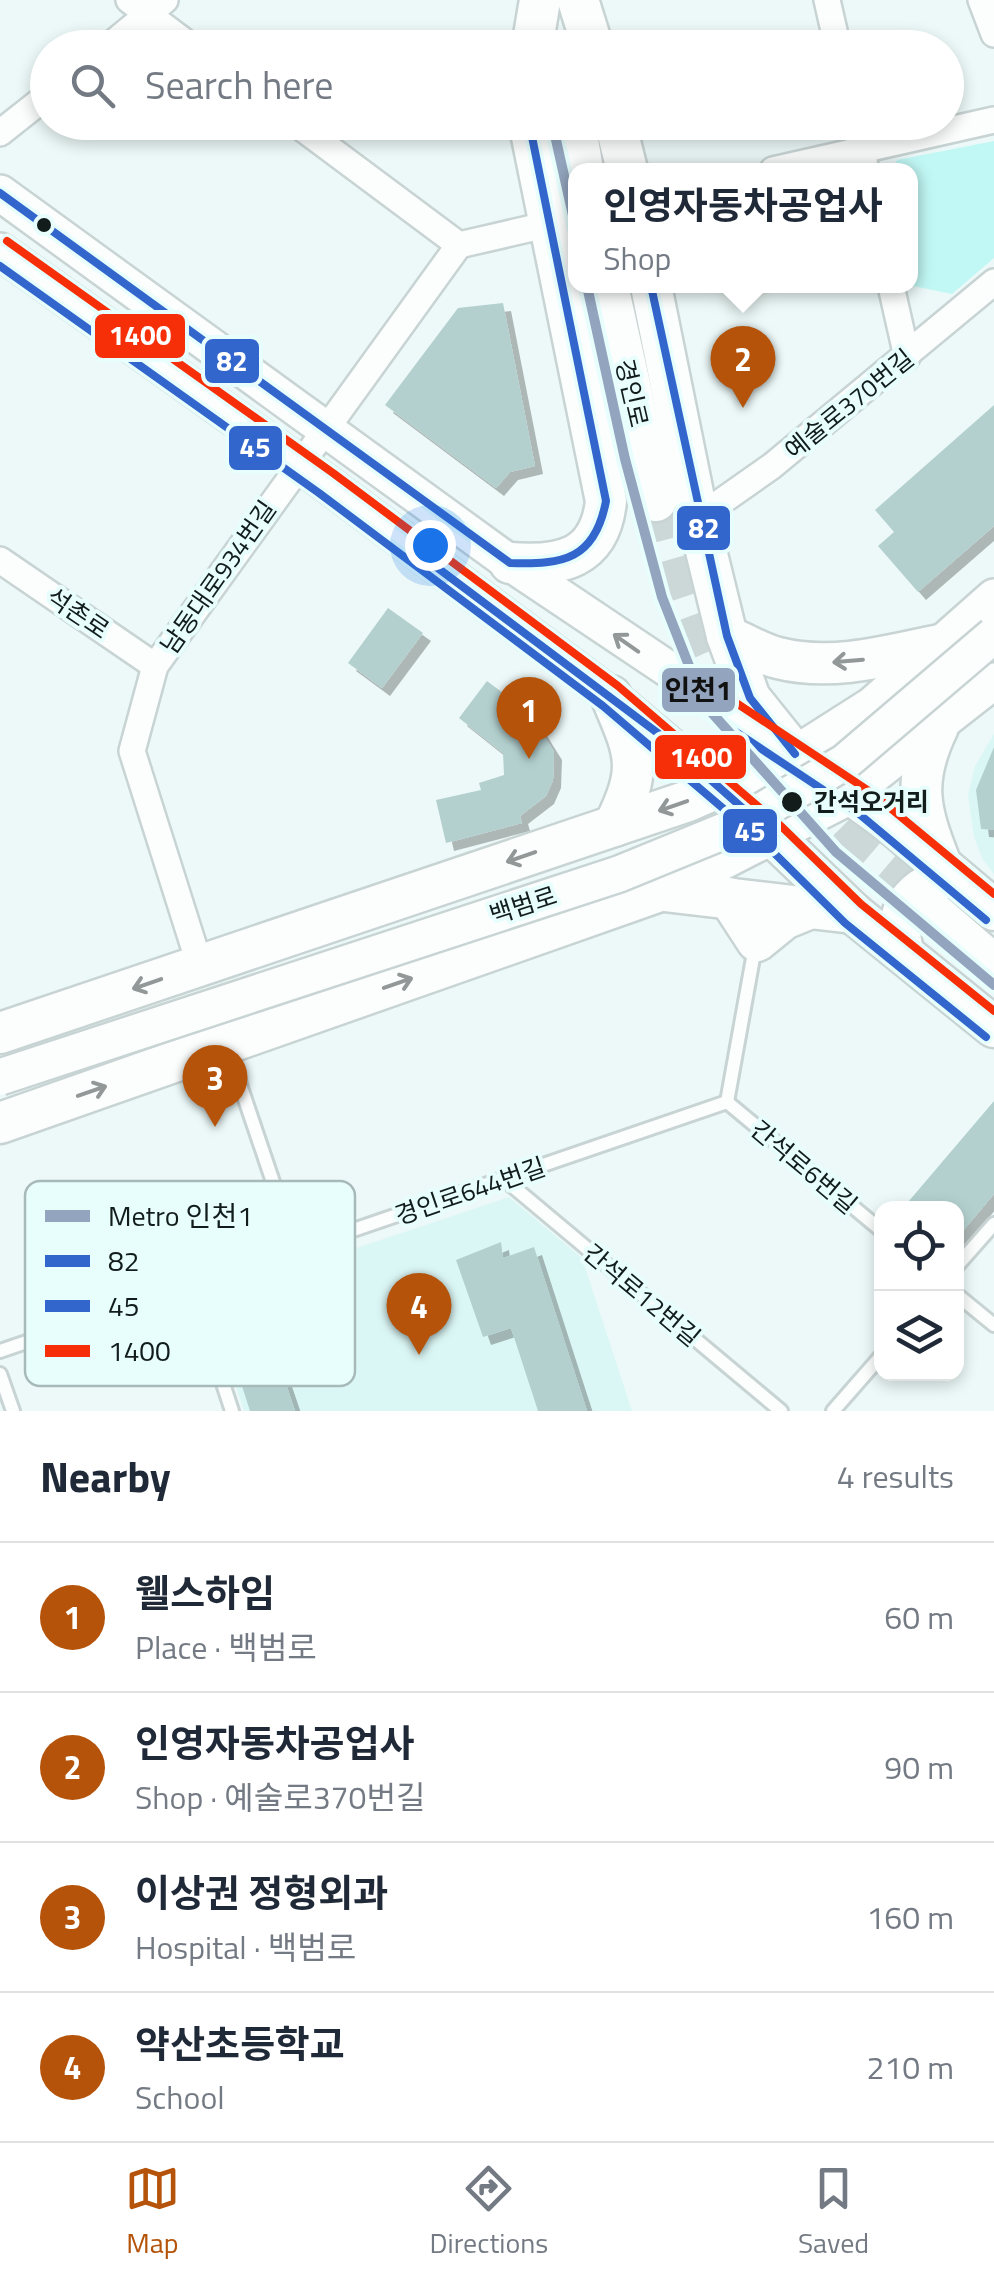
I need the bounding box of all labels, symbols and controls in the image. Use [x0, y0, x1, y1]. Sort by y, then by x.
search box [30, 30, 964, 140]
text: Search here [145, 56, 333, 114]
icon: search [65, 58, 120, 113]
popup [568, 163, 918, 293]
text: 인영자동차공업사 [603, 176, 883, 234]
unlabelled marker [34, 215, 54, 235]
text: Shop [603, 234, 671, 282]
line badge: 1400 [93, 312, 187, 360]
text: 1400 [109, 313, 172, 356]
pin: 2 [710, 326, 776, 408]
line badge: 82 [203, 337, 261, 385]
text: 82 [216, 339, 248, 382]
street label: 예술로370번길 [776, 340, 922, 468]
street label: 경인로 [606, 355, 658, 431]
line badge: 45 [227, 424, 284, 472]
text: 45 [239, 425, 271, 468]
street label: 남동대로934번길 [151, 492, 285, 662]
line badge: 82 [675, 504, 732, 552]
text: 82 [688, 506, 720, 549]
your location [405, 520, 456, 571]
street label: 석촌로 [39, 578, 117, 648]
one-way arrow [613, 633, 640, 654]
one-way arrow [833, 652, 865, 671]
line badge: 인천1 [660, 666, 737, 714]
text: 인천1 [664, 668, 732, 711]
pin: 1 [496, 676, 562, 759]
line badge: 1400 [653, 733, 748, 781]
text: 1400 [670, 735, 733, 778]
place label: 간석오거리 [814, 783, 929, 821]
marker: 간석오거리 [779, 789, 805, 815]
one-way arrow [658, 798, 689, 816]
line badge: 45 [721, 807, 779, 855]
text: 45 [734, 809, 766, 852]
one-way arrow [506, 850, 538, 868]
street label: 백범로 [484, 876, 562, 934]
one-way arrow [382, 973, 413, 991]
one-way arrow [133, 976, 164, 994]
pin: 3 [182, 1044, 248, 1127]
one-way arrow [75, 1081, 106, 1099]
street label: 간석로6번길 [742, 1111, 866, 1223]
street label: 경인로644번길 [390, 1147, 550, 1235]
legend [25, 1181, 355, 1386]
text: Metro 인천1 [108, 1194, 253, 1237]
map controls [874, 1201, 964, 1381]
button: locate [874, 1201, 964, 1291]
street label: 간석로12번길 [575, 1234, 709, 1356]
text: 82 [108, 1239, 139, 1282]
pin: 4 [386, 1272, 452, 1355]
text: 45 [108, 1284, 139, 1327]
button: layers [874, 1291, 964, 1381]
text: 1400 [108, 1329, 171, 1372]
text: Nearby [40, 1444, 171, 1508]
text: 4 results [837, 1452, 954, 1500]
text: 웰스하임 [135, 1564, 275, 1622]
text: 1 [64, 1593, 81, 1641]
text: 60 m [884, 1593, 954, 1641]
text: Place · 백범로 [135, 1623, 317, 1671]
text: 인영자동차공업사 [135, 1714, 415, 1772]
text: 2 [64, 1743, 81, 1791]
text: 90 m [884, 1743, 954, 1791]
text: Shop · 예술로370번길 [135, 1773, 425, 1821]
text: 이상권 정형외과 [135, 1864, 388, 1922]
text: 3 [64, 1893, 81, 1941]
text: 160 m [866, 1893, 954, 1941]
text: Hospital · 백범로 [135, 1923, 356, 1971]
text: 약산초등학교 [135, 2015, 345, 2073]
text: 4 [64, 2043, 81, 2091]
text: 210 m [866, 2043, 954, 2091]
text: School [135, 2073, 225, 2121]
tab: Map [125, 2161, 180, 2264]
tab: Directions [430, 2161, 548, 2264]
tab: Saved [798, 2161, 869, 2264]

